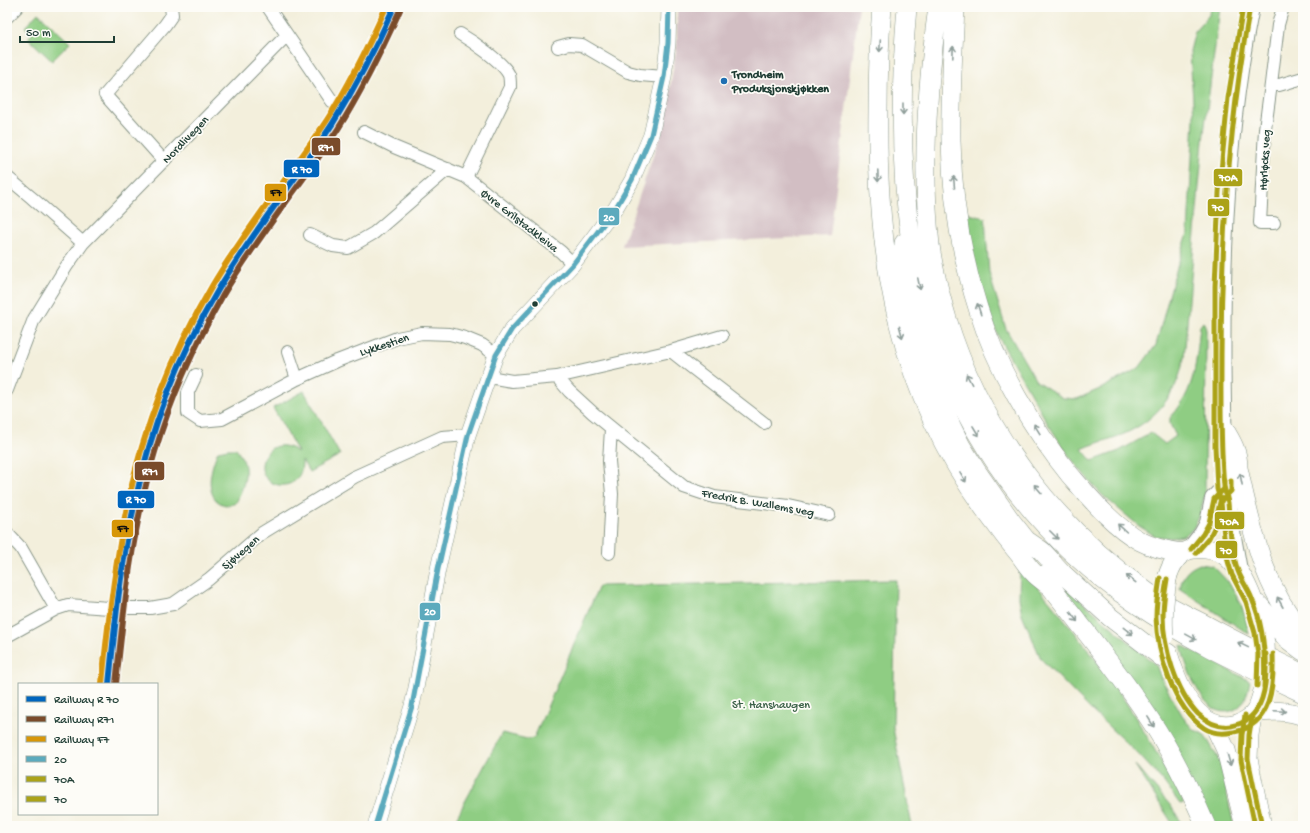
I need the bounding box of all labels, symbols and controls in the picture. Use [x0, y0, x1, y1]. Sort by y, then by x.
scale bar [20, 18, 114, 44]
text: 50 m [26, 27, 51, 41]
one-way arrow [876, 39, 883, 52]
one-way arrow [949, 46, 957, 59]
place label: Trondheim Produksjonskjøkken [731, 69, 829, 97]
marker: Trondheim Produksjonskjøkken [719, 76, 729, 86]
one-way arrow [899, 102, 907, 115]
street label: Nordlivegen [160, 113, 213, 167]
street label: Hørløcks veg [1257, 129, 1275, 191]
line badge: R71 [311, 137, 341, 156]
text: R71 [317, 143, 334, 155]
line badge: R 70 [283, 159, 320, 178]
text: R 70 [291, 165, 313, 177]
line badge: 70A [1213, 168, 1243, 187]
one-way arrow [875, 169, 882, 182]
text: 70A [1218, 173, 1239, 185]
one-way arrow [950, 176, 957, 189]
line badge: F7 [264, 183, 287, 202]
street label: Øvre Grilstadkleiva [477, 187, 561, 256]
text: F7 [269, 188, 283, 200]
line badge: 70 [1207, 198, 1230, 217]
text: 70 [1211, 203, 1225, 215]
line badge: 20 [598, 207, 620, 226]
text: 20 [603, 213, 616, 225]
one-way arrow [916, 277, 924, 290]
unlabelled marker [530, 299, 540, 309]
one-way arrow [974, 303, 982, 315]
one-way arrow [898, 325, 905, 338]
street label: Lykkestien [358, 331, 411, 360]
one-way arrow [965, 373, 972, 385]
one-way arrow [1033, 423, 1041, 435]
one-way arrow [972, 425, 980, 436]
line badge: R71 [134, 461, 165, 481]
text: R71 [141, 467, 158, 479]
one-way arrow [959, 471, 967, 483]
one-way arrow [1236, 473, 1244, 486]
one-way arrow [1033, 484, 1042, 494]
street label: Fredrik B. Wallems veg [699, 487, 815, 521]
line badge: R 70 [117, 490, 155, 509]
text: R 70 [125, 495, 147, 507]
line badge: 70A [1214, 511, 1245, 530]
text: 70A [1219, 517, 1240, 529]
line badge: F7 [111, 519, 134, 538]
one-way arrow [1116, 523, 1127, 532]
text: F7 [116, 524, 130, 536]
one-way arrow [1049, 530, 1059, 540]
street label: Sjøvegen [220, 533, 263, 574]
line badge: 70 [1215, 540, 1238, 559]
text: 70 [1219, 546, 1233, 558]
one-way arrow [1125, 575, 1136, 583]
one-way arrow [1276, 596, 1283, 608]
line badge: 20 [419, 602, 441, 621]
text: 20 [424, 607, 437, 619]
one-way arrow [1070, 612, 1078, 623]
one-way arrow [1123, 627, 1134, 636]
one-way arrow [1185, 634, 1197, 641]
one-way arrow [1237, 641, 1249, 648]
legend [18, 683, 158, 815]
text: Railway R 70 [54, 694, 119, 708]
park label: St. Hanshaugen [732, 699, 810, 713]
one-way arrow [1273, 708, 1286, 715]
text: Railway R71 [54, 714, 114, 728]
one-way arrow [1148, 716, 1156, 728]
text: Railway F7 [54, 734, 110, 748]
text: 20 [54, 754, 67, 768]
one-way arrow [1226, 754, 1233, 767]
text: 70A [53, 774, 75, 788]
text: 70 [53, 794, 67, 808]

